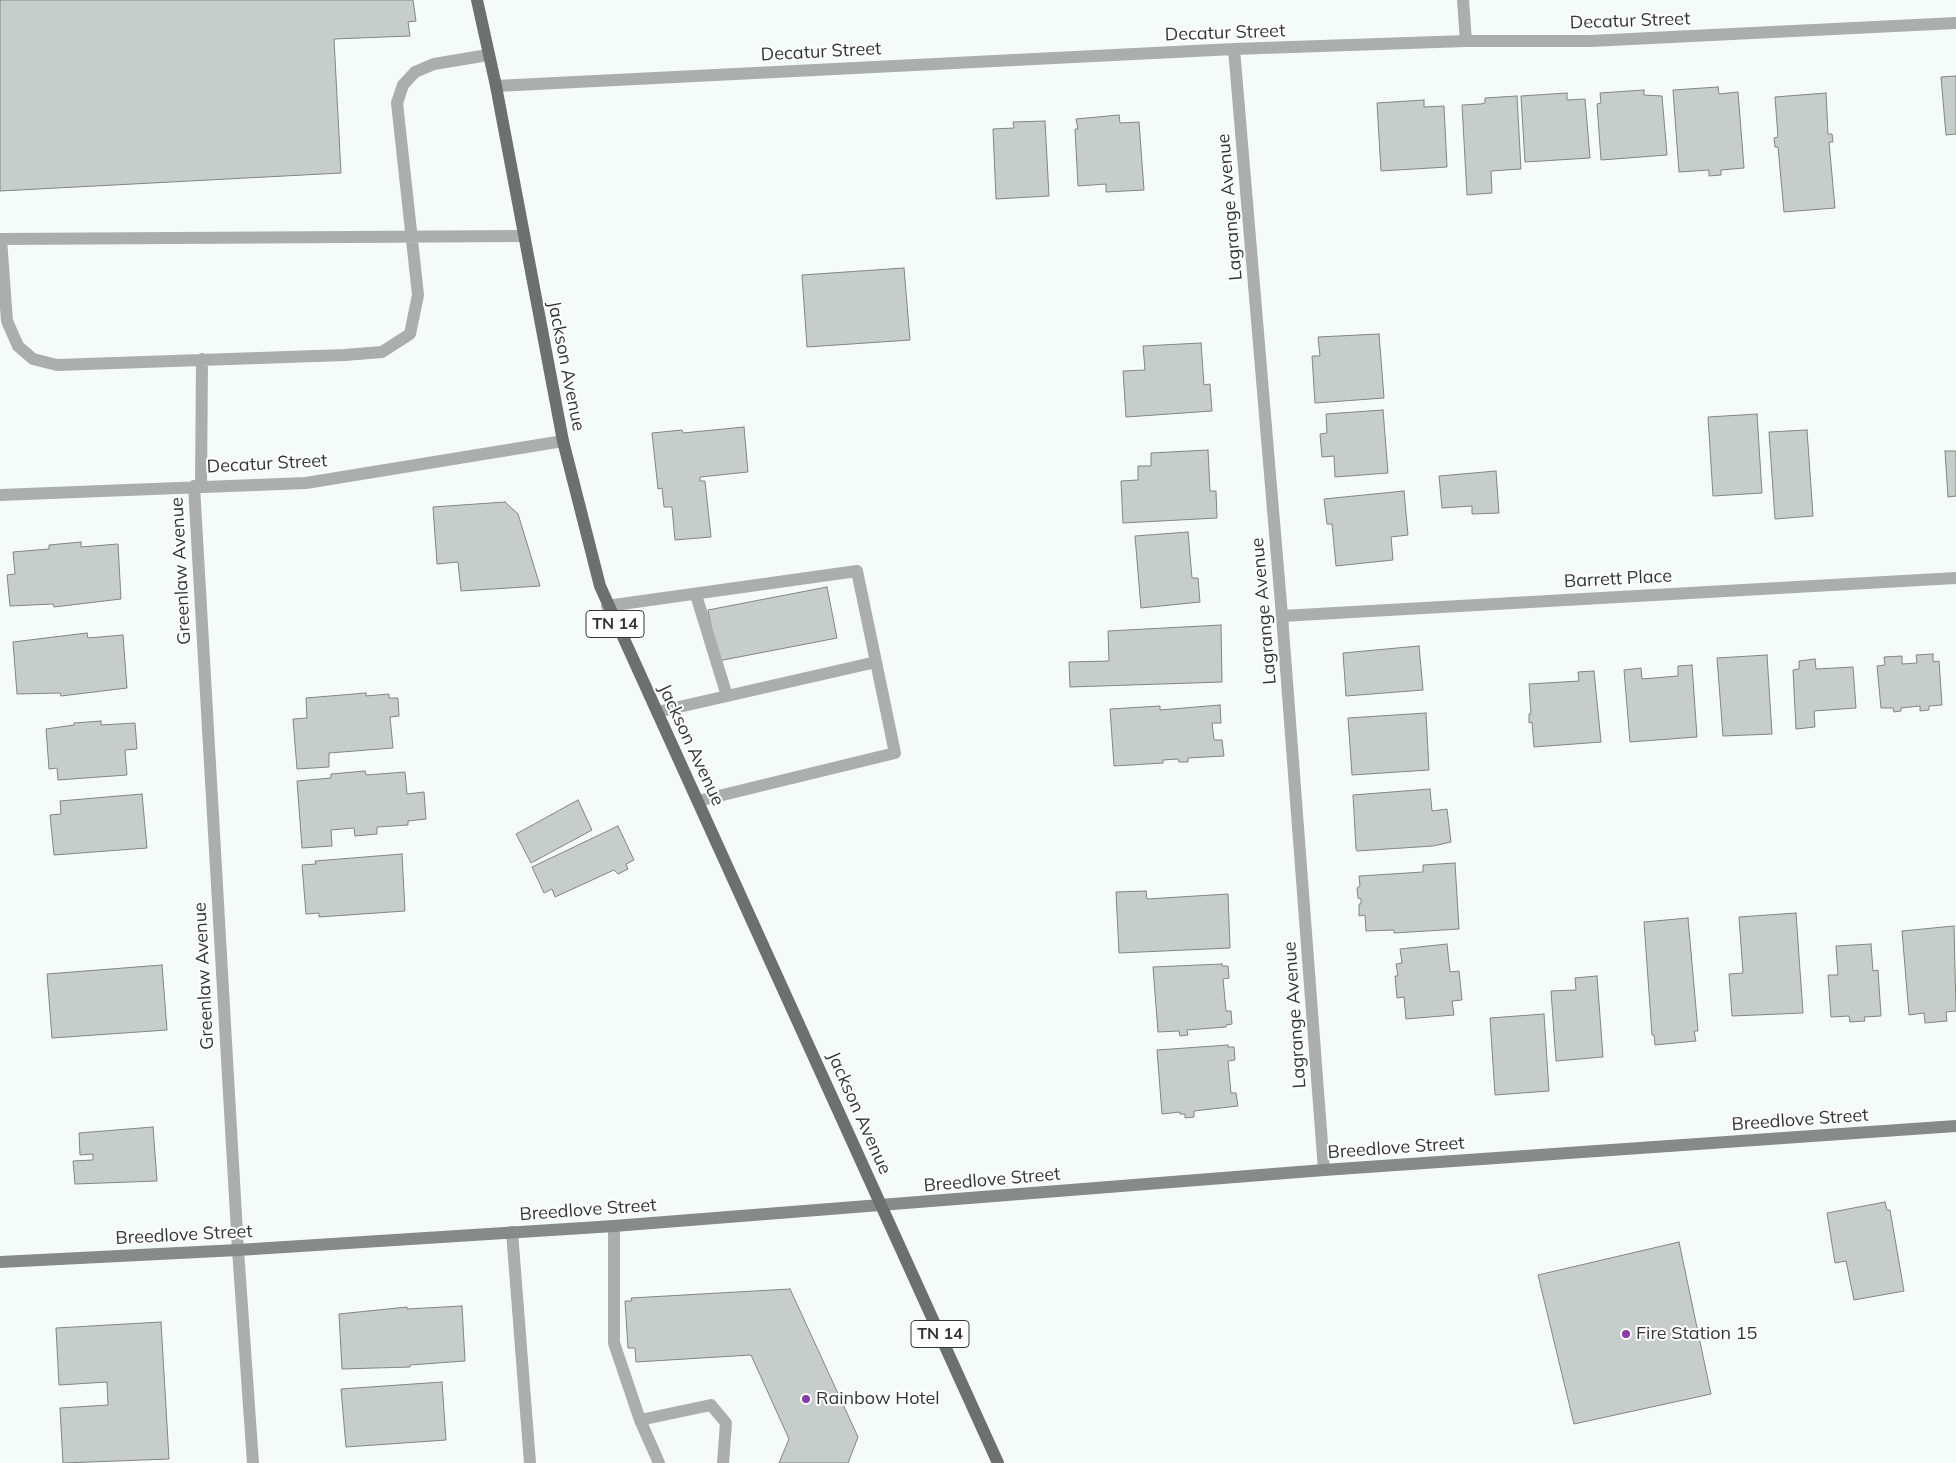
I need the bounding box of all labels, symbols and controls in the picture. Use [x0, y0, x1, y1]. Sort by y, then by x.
street label: Decatur Street [1569, 8, 1691, 34]
street label: Decatur Street [1164, 20, 1286, 46]
street label: Decatur Street [760, 38, 882, 66]
street label: Lagrange Avenue [1213, 133, 1247, 281]
street label: Jackson Avenue [543, 299, 589, 433]
street label: Decatur Street [206, 450, 328, 478]
street label: Greenlaw Avenue [166, 497, 196, 645]
street label: Lagrange Avenue [1247, 537, 1281, 685]
street label: Barrett Place [1563, 565, 1673, 593]
road number: TN 14 [586, 610, 644, 638]
street label: Jackson Avenue [653, 681, 729, 809]
street label: Greenlaw Avenue [189, 902, 219, 1050]
street label: Lagrange Avenue [1279, 941, 1311, 1089]
street label: Jackson Avenue [822, 1048, 896, 1178]
street label: Breedlove Street [1731, 1104, 1869, 1136]
street label: Breedlove Street [1327, 1132, 1465, 1164]
street label: Breedlove Street [923, 1163, 1061, 1197]
street label: Breedlove Street [519, 1194, 657, 1226]
street label: Breedlove Street [115, 1221, 253, 1249]
road number: TN 14 [911, 1320, 969, 1348]
place label: Fire Station 15 [1636, 1323, 1757, 1345]
marker: Fire Station 15 [1620, 1328, 1632, 1340]
place label: Rainbow Hotel [816, 1388, 940, 1410]
marker: Rainbow Hotel [800, 1393, 812, 1405]

